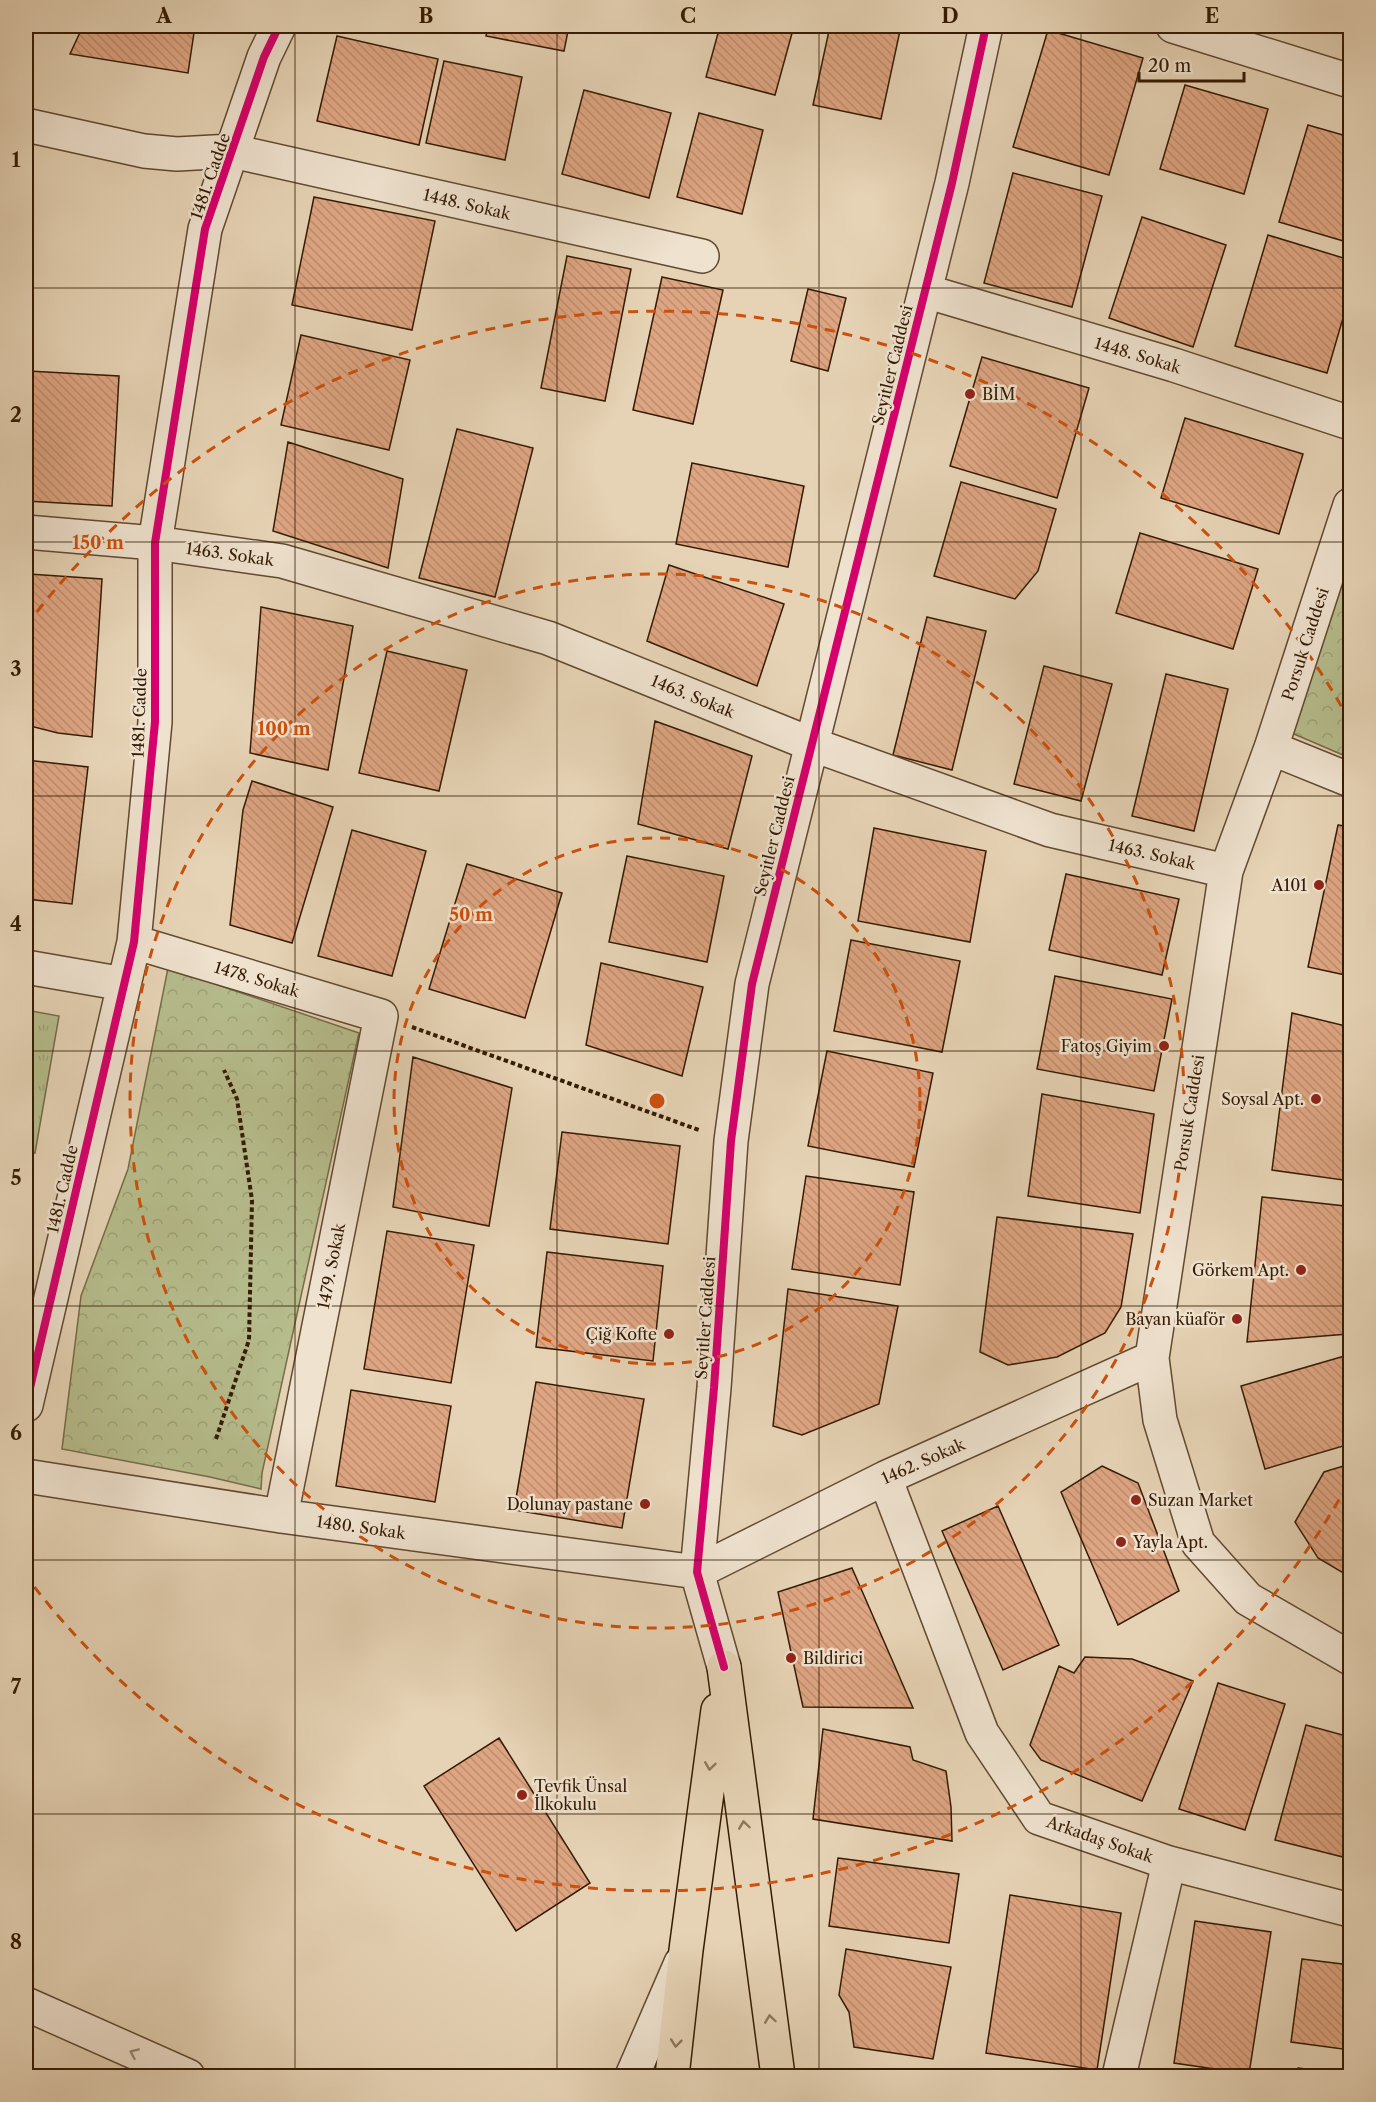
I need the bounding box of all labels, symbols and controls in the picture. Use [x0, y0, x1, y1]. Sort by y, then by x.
text: A [155, 4, 172, 28]
text: B [419, 4, 434, 28]
text: C [680, 4, 696, 28]
text: D [941, 4, 959, 28]
text: E [1205, 4, 1219, 28]
scale bar [1139, 45, 1244, 83]
text: 20 m [1148, 55, 1192, 77]
street label: 1481. Cadde [186, 130, 234, 222]
text: 1 [12, 148, 21, 172]
street label: 1448. Sokak [421, 184, 513, 224]
street label: Seyitler Caddesi [867, 303, 917, 427]
street label: 1448. Sokak [1092, 332, 1184, 378]
place label: BİM [982, 384, 1015, 404]
marker: BİM [963, 387, 977, 401]
text: 2 [10, 403, 22, 427]
text: 150 m [72, 532, 124, 554]
street label: 1463. Sokak [185, 538, 276, 570]
street label: Porsuk Caddesi [1277, 585, 1333, 703]
text: 3 [10, 657, 22, 681]
street label: 1481. Cadde [127, 668, 151, 758]
street label: 1463. Sokak [648, 670, 739, 722]
text: 100 m [257, 718, 311, 740]
street label: Seyitler Caddesi [749, 774, 799, 898]
street label: 1463. Sokak [1107, 834, 1198, 874]
place label: A101 [1270, 875, 1307, 895]
marker: A101 [1312, 878, 1326, 892]
text: 50 m [449, 904, 493, 926]
text: 4 [10, 912, 22, 936]
street label: 1478. Sokak [212, 957, 303, 1002]
place label: Fatoş Giyim [1061, 1036, 1152, 1056]
marker: Fatoş Giyim [1157, 1039, 1171, 1053]
street label: Porsuk Caddesi [1170, 1053, 1208, 1173]
place label: Soysal Apt. [1221, 1089, 1304, 1109]
centre of rings [647, 1091, 667, 1111]
marker: Soysal Apt. [1309, 1092, 1323, 1106]
street label: 1481. Cadde [42, 1143, 82, 1235]
text: 5 [10, 1166, 22, 1190]
street label: 1479. Sokak [313, 1221, 349, 1311]
street label: Seyitler Caddesi [691, 1256, 719, 1380]
place label: Görkem Apt. [1192, 1260, 1289, 1280]
marker: Görkem Apt. [1294, 1263, 1308, 1277]
place label: Bayan küaför [1125, 1309, 1225, 1329]
marker: Bayan küaför [1230, 1312, 1244, 1326]
place label: Çiğ Kofte [586, 1324, 657, 1344]
marker: Çiğ Kofte [662, 1327, 676, 1341]
text: 6 [10, 1421, 22, 1445]
street label: 1462. Sokak [878, 1433, 968, 1488]
place label: Suzan Market [1148, 1490, 1253, 1510]
marker: Suzan Market [1129, 1493, 1143, 1507]
place label: Dolunay pastane [507, 1494, 633, 1514]
marker: Dolunay pastane [638, 1497, 652, 1511]
street label: 1480. Sokak [315, 1511, 408, 1543]
place label: Yayla Apt. [1132, 1532, 1208, 1552]
marker: Yayla Apt. [1114, 1535, 1128, 1549]
place label: Bildirici [803, 1648, 863, 1668]
marker: Bildirici [784, 1651, 798, 1665]
text: 7 [11, 1675, 22, 1699]
one-way arrow [705, 1762, 717, 1771]
place label: Tevfik Ünsal İlkokulu [534, 1776, 627, 1814]
marker: Tevfik Ünsal İlkokulu [515, 1788, 529, 1802]
street label: Arkadaş Sokak [1043, 1811, 1157, 1867]
one-way arrow [739, 1821, 751, 1830]
text: 8 [10, 1930, 22, 1954]
one-way arrow [764, 2014, 777, 2023]
one-way arrow [670, 2039, 683, 2048]
one-way arrow [130, 2048, 141, 2060]

